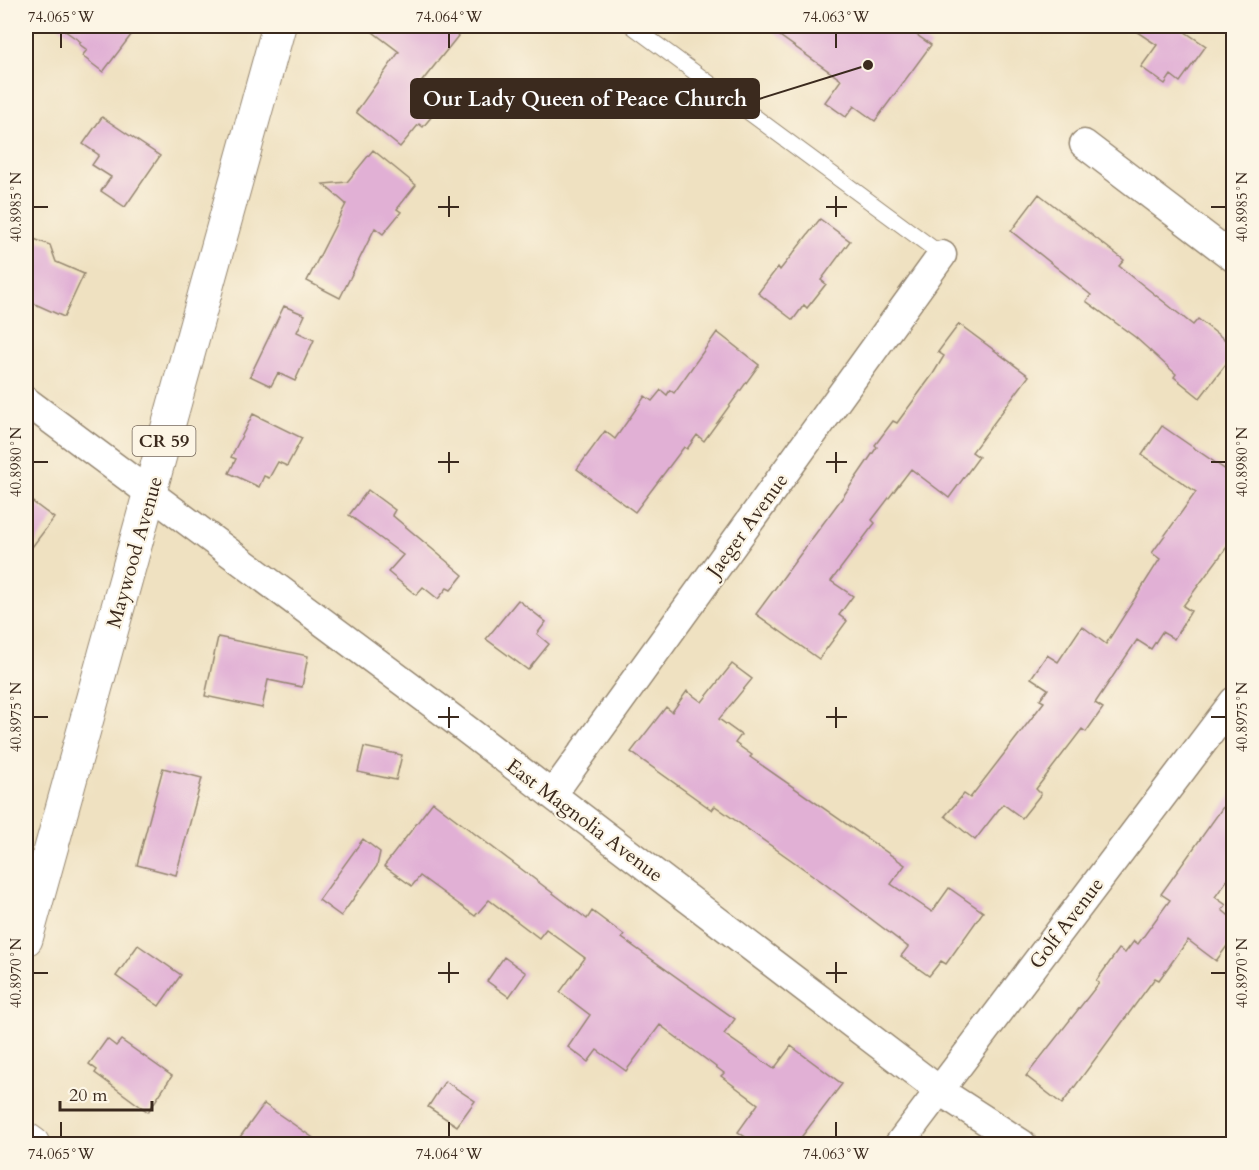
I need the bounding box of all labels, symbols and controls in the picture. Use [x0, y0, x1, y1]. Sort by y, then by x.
text: 74.065°W [28, 7, 95, 27]
text: 74.064°W [416, 7, 483, 27]
text: 74.063°W [803, 7, 870, 27]
callout: Our Lady Queen of Peace Church [411, 79, 759, 118]
text: Our Lady Queen of Peace Church [423, 85, 747, 114]
text: 40.8985°N [6, 172, 26, 242]
text: 40.8985°N [1232, 172, 1252, 242]
road number: CR 59 [132, 426, 195, 456]
text: 40.8980°N [6, 427, 26, 497]
text: 40.8980°N [1232, 427, 1252, 497]
street label: Jaeger Avenue [699, 468, 794, 585]
street label: Maywood Avenue [100, 473, 169, 631]
text: 40.8975°N [6, 682, 26, 752]
text: 40.8975°N [1232, 682, 1252, 752]
street label: East Magnolia Avenue [501, 752, 669, 888]
street label: Golf Avenue [1023, 872, 1110, 975]
text: 40.8970°N [6, 938, 26, 1008]
text: 40.8970°N [1232, 938, 1252, 1008]
scale bar [60, 1074, 152, 1112]
text: 20 m [69, 1083, 108, 1108]
text: 74.065°W [28, 1144, 95, 1164]
text: 74.064°W [416, 1144, 483, 1164]
text: 74.063°W [803, 1144, 870, 1164]

